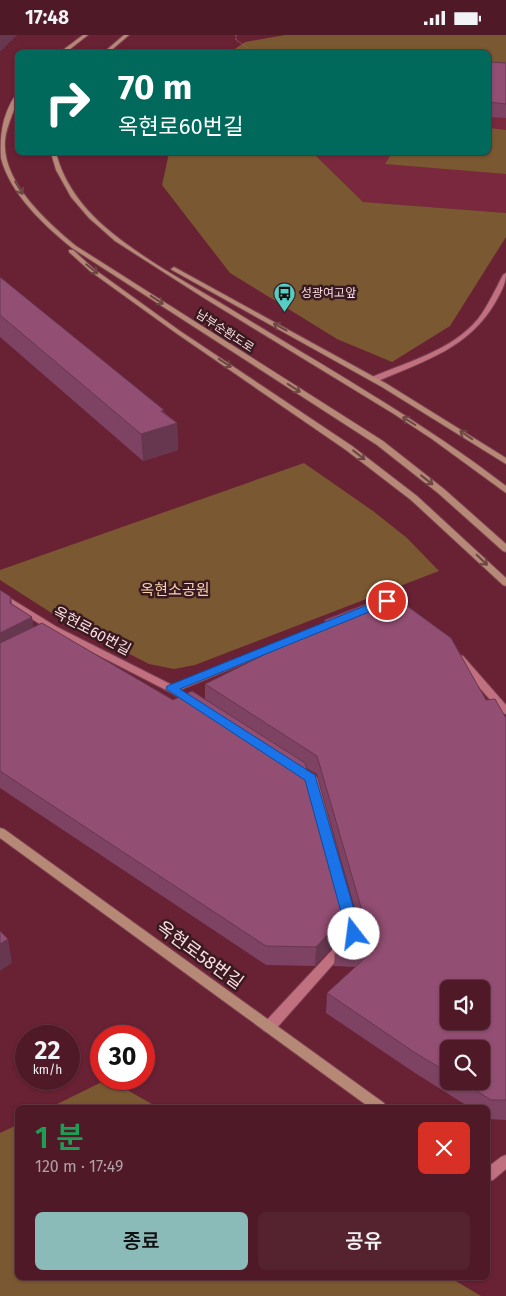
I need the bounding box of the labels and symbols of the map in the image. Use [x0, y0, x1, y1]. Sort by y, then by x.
one-way arrow [14, 181, 24, 196]
one-way arrow [85, 264, 98, 275]
bus stop icon: 성광여고앞 [273, 281, 297, 312]
place label: 성광여고앞 [301, 286, 356, 300]
one-way arrow [150, 295, 164, 305]
street label: 남부순환도로 [193, 307, 257, 355]
one-way arrow [272, 322, 287, 332]
one-way arrow [217, 358, 231, 368]
one-way arrow [286, 383, 300, 393]
one-way arrow [402, 416, 416, 426]
one-way arrow [459, 430, 473, 440]
one-way arrow [352, 450, 366, 460]
one-way arrow [420, 475, 433, 486]
one-way arrow [476, 554, 489, 566]
pin [366, 580, 408, 622]
park label: 옥현소공원 [140, 581, 210, 599]
street label: 옥현로60번길 [50, 603, 134, 659]
position arrow [327, 907, 379, 959]
street label: 옥현로58번길 [152, 916, 248, 994]
speed limit sign: 30 [90, 1025, 155, 1090]

